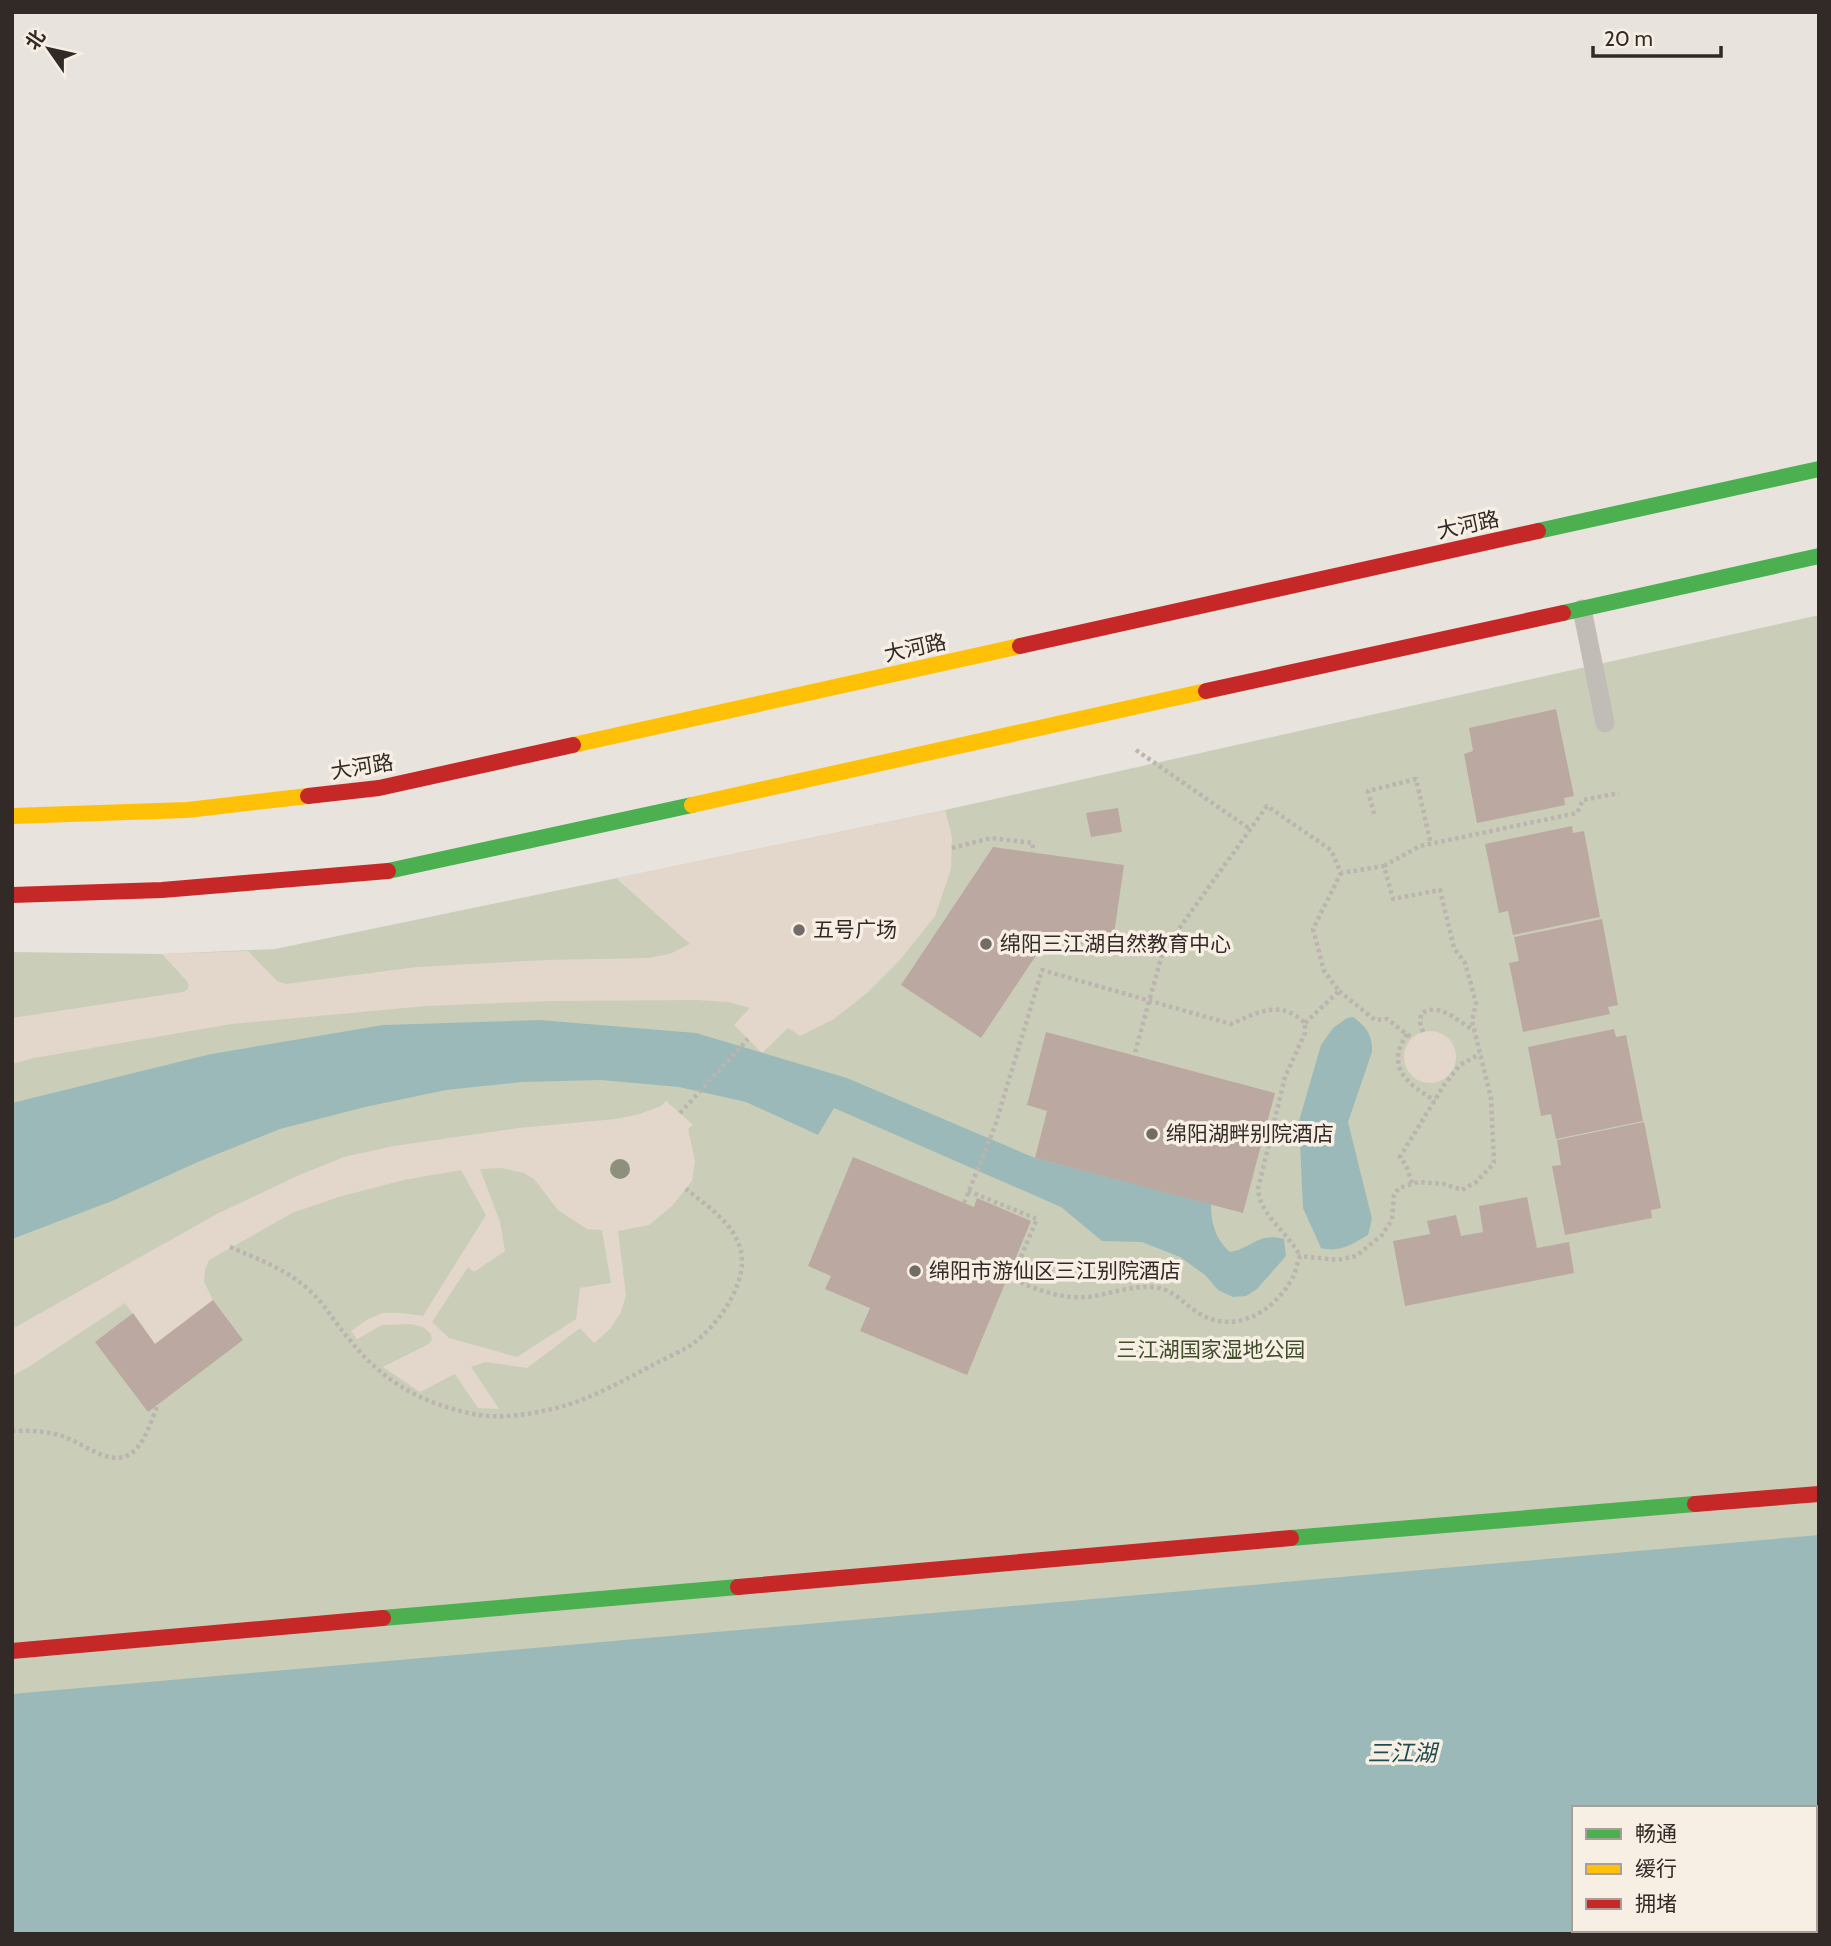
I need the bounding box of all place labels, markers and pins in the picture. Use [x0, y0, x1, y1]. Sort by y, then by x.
place label: 五号广场 [813, 917, 897, 942]
marker: 五号广场 [791, 922, 807, 938]
place label: 绵阳三江湖自然教育中心 [1000, 931, 1231, 956]
marker: 绵阳三江湖自然教育中心 [978, 936, 994, 952]
place label: 绵阳湖畔别院酒店 [1166, 1121, 1334, 1146]
marker: 绵阳湖畔别院酒店 [1144, 1126, 1160, 1142]
place label: 绵阳市游仙区三江别院酒店 [929, 1258, 1181, 1283]
marker: 绵阳市游仙区三江别院酒店 [907, 1263, 923, 1279]

